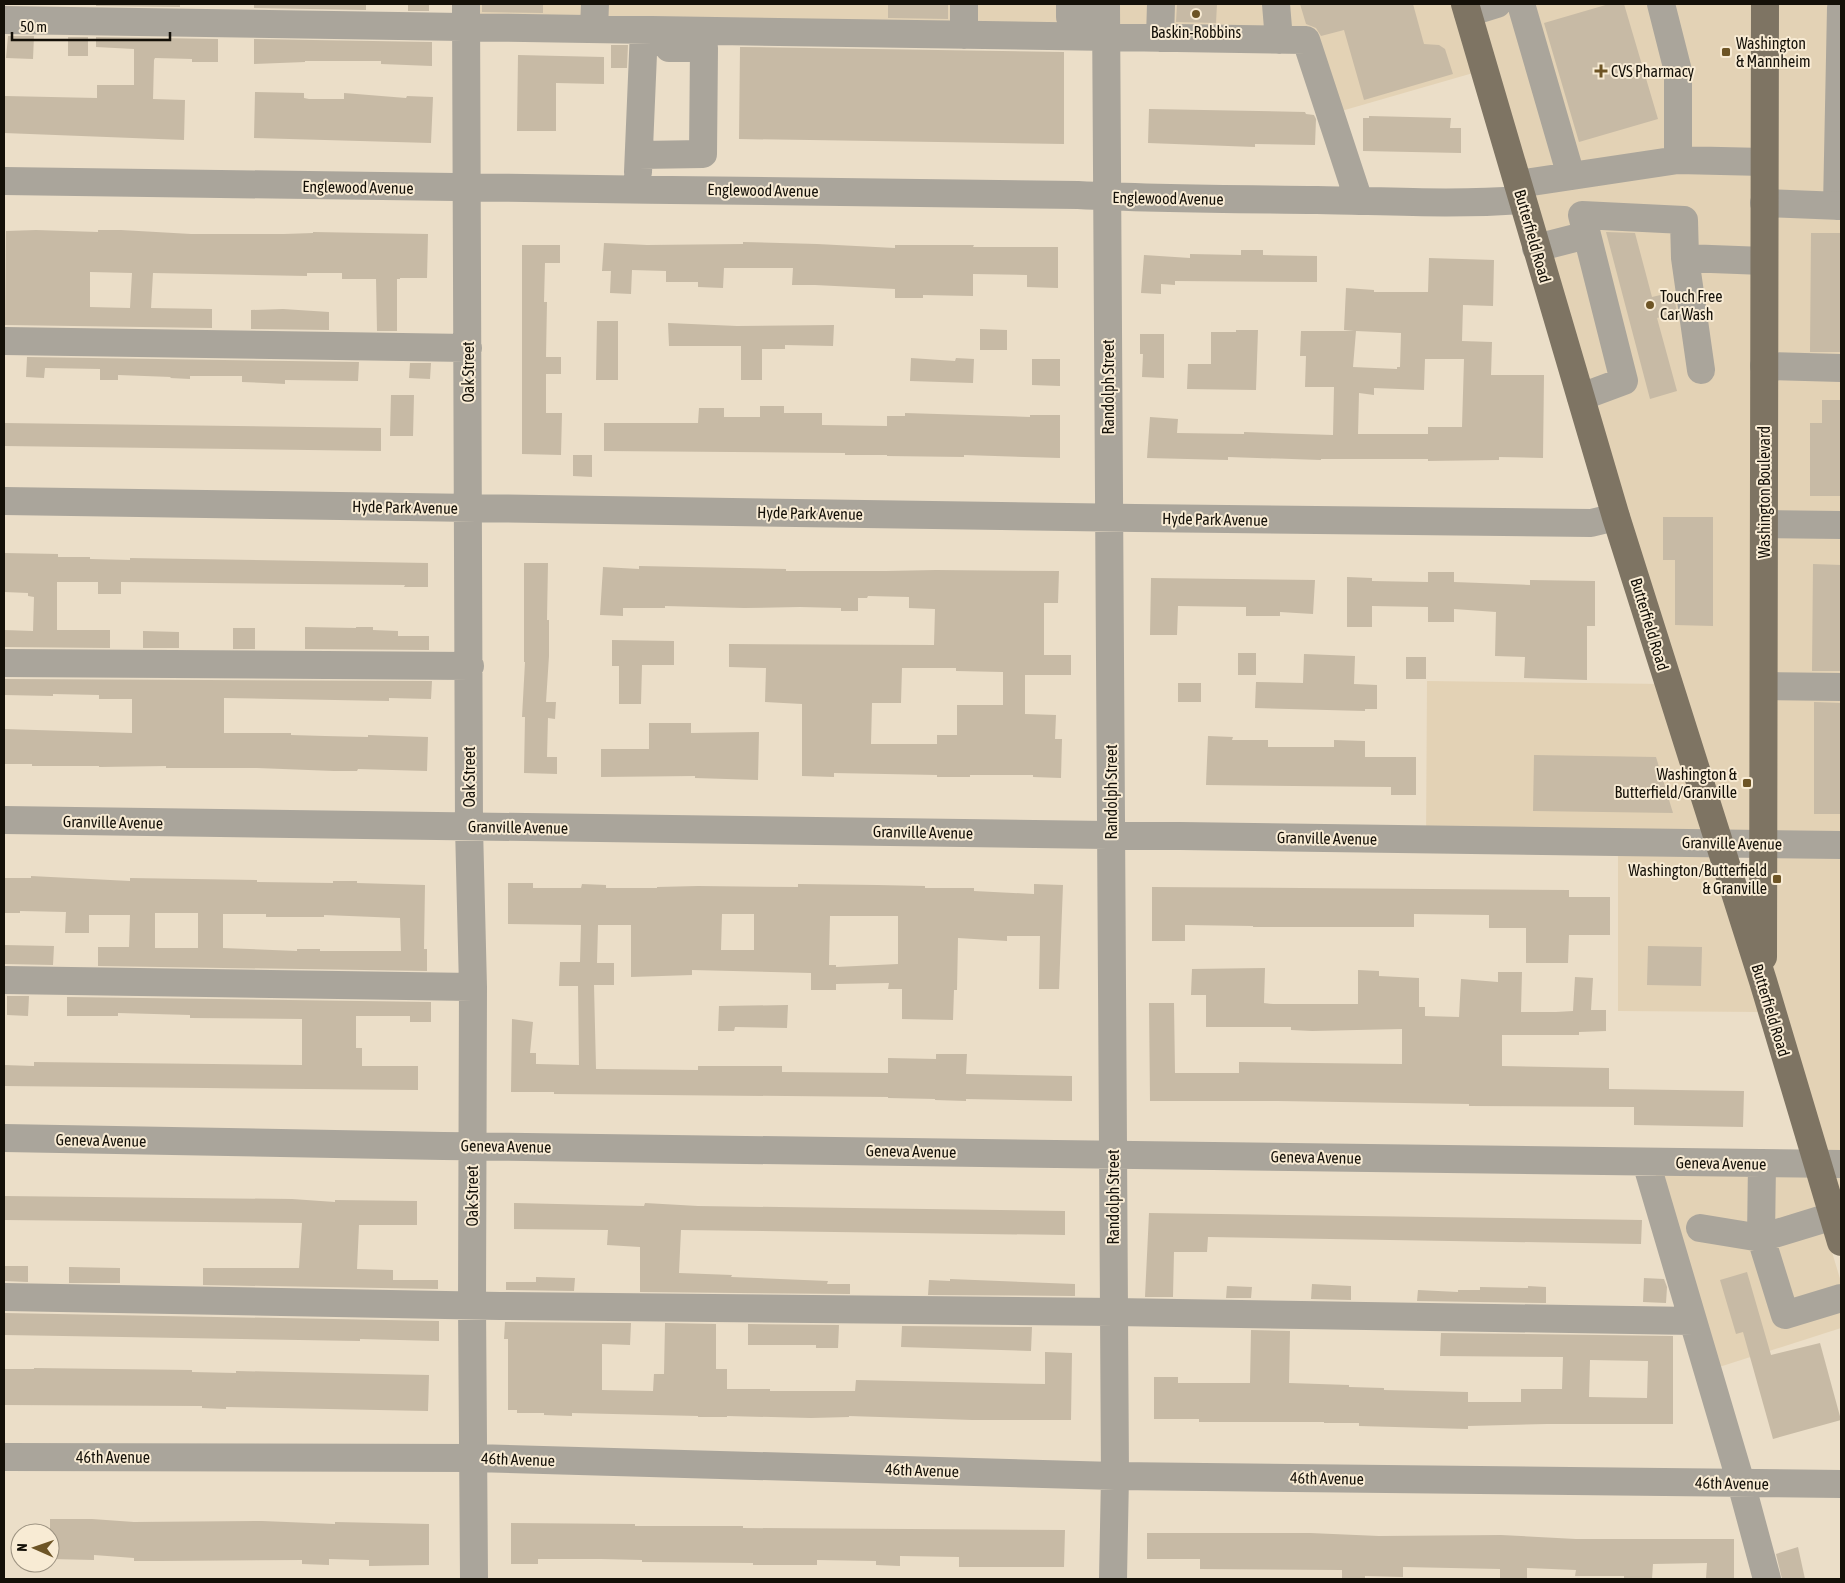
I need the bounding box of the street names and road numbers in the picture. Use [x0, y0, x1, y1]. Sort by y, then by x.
street label: Englewood Avenue [302, 177, 414, 198]
street label: Englewood Avenue [707, 180, 819, 201]
street label: Butterfield Road [1511, 187, 1555, 285]
street label: Englewood Avenue [1112, 188, 1224, 209]
street label: Randolph Street [1099, 339, 1118, 435]
street label: Oak Street [459, 341, 477, 403]
street label: Washington Boulevard [1755, 426, 1774, 558]
street label: Hyde Park Avenue [352, 497, 458, 518]
street label: Hyde Park Avenue [757, 503, 863, 524]
street label: Hyde Park Avenue [1162, 509, 1268, 530]
street label: Butterfield Road [1627, 575, 1673, 673]
street label: Randolph Street [1102, 744, 1121, 840]
street label: Oak Street [460, 746, 478, 808]
street label: Granville Avenue [63, 812, 163, 832]
street label: Granville Avenue [468, 817, 568, 837]
street label: Granville Avenue [873, 822, 973, 842]
street label: Granville Avenue [1277, 828, 1377, 848]
street label: Granville Avenue [1682, 833, 1782, 853]
street label: Butterfield Road [1748, 961, 1794, 1059]
street label: Geneva Avenue [55, 1130, 147, 1150]
street label: Geneva Avenue [460, 1136, 552, 1156]
street label: Geneva Avenue [865, 1141, 957, 1161]
street label: Geneva Avenue [1270, 1147, 1362, 1167]
street label: Randolph Street [1104, 1149, 1123, 1245]
street label: Geneva Avenue [1675, 1153, 1767, 1173]
street label: Oak Street [463, 1165, 481, 1227]
street label: 46th Avenue [76, 1448, 150, 1466]
street label: 46th Avenue [481, 1449, 555, 1469]
street label: 46th Avenue [885, 1460, 959, 1480]
street label: 46th Avenue [1290, 1468, 1364, 1488]
street label: 46th Avenue [1695, 1473, 1769, 1493]

